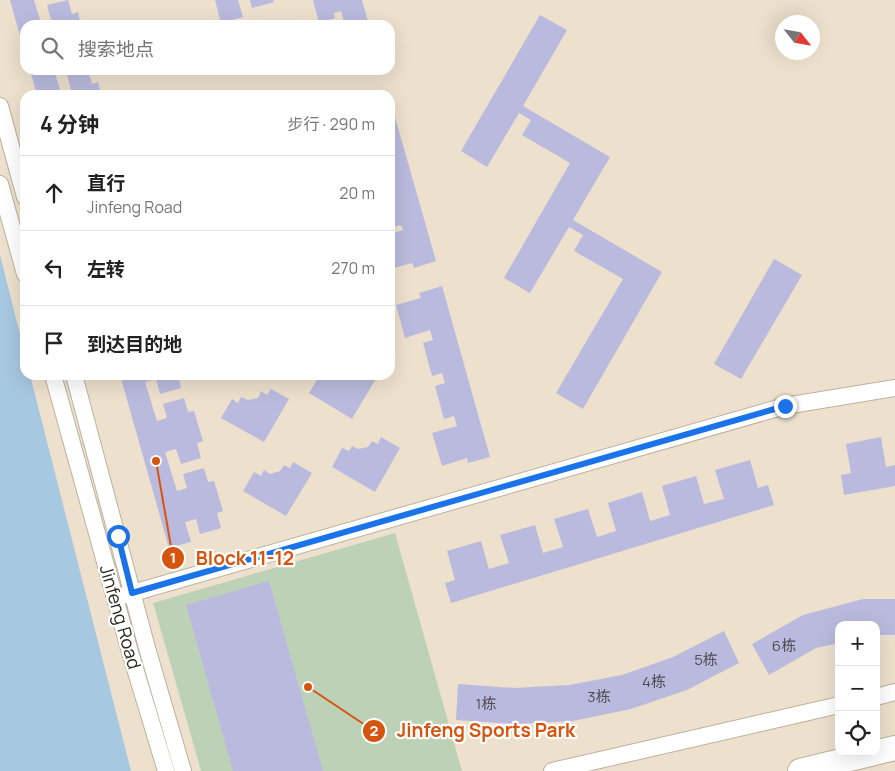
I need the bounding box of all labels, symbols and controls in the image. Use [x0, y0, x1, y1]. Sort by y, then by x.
north arrow [775, 15, 820, 60]
search box [20, 20, 395, 75]
icon: search [38, 34, 66, 62]
text: 搜索地点 [78, 36, 154, 62]
text: 4 分钟 [40, 110, 99, 138]
text: 步行 · 290 m [287, 113, 375, 135]
text: 直行 [87, 170, 125, 196]
icon: ahead [40, 179, 68, 207]
text: 20 m [339, 182, 375, 204]
text: Jinfeng Road [87, 196, 182, 218]
icon: left [40, 254, 68, 282]
text: 左转 [87, 256, 125, 282]
text: 270 m [331, 257, 375, 279]
icon: arrive [40, 329, 68, 357]
text: 到达目的地 [87, 331, 182, 357]
route end [774, 395, 797, 418]
route start [107, 525, 130, 548]
callout: Block 11-12 [161, 541, 304, 575]
text: Block 11-12 [196, 545, 294, 571]
text: 1 [170, 547, 176, 568]
street label: Jinfeng Road [95, 562, 147, 672]
map controls [835, 621, 880, 756]
button: + [835, 621, 880, 666]
house number: 6栋 [772, 635, 796, 656]
house number: 5栋 [694, 649, 718, 670]
button: − [835, 666, 880, 711]
house number: 4栋 [642, 671, 666, 692]
house number: 3栋 [587, 686, 611, 707]
house number: 1栋 [476, 693, 496, 714]
button: locate [835, 711, 880, 756]
callout: Jinfeng Sports Park [362, 714, 585, 748]
text: Jinfeng Sports Park [397, 717, 576, 743]
text: 2 [370, 720, 379, 741]

